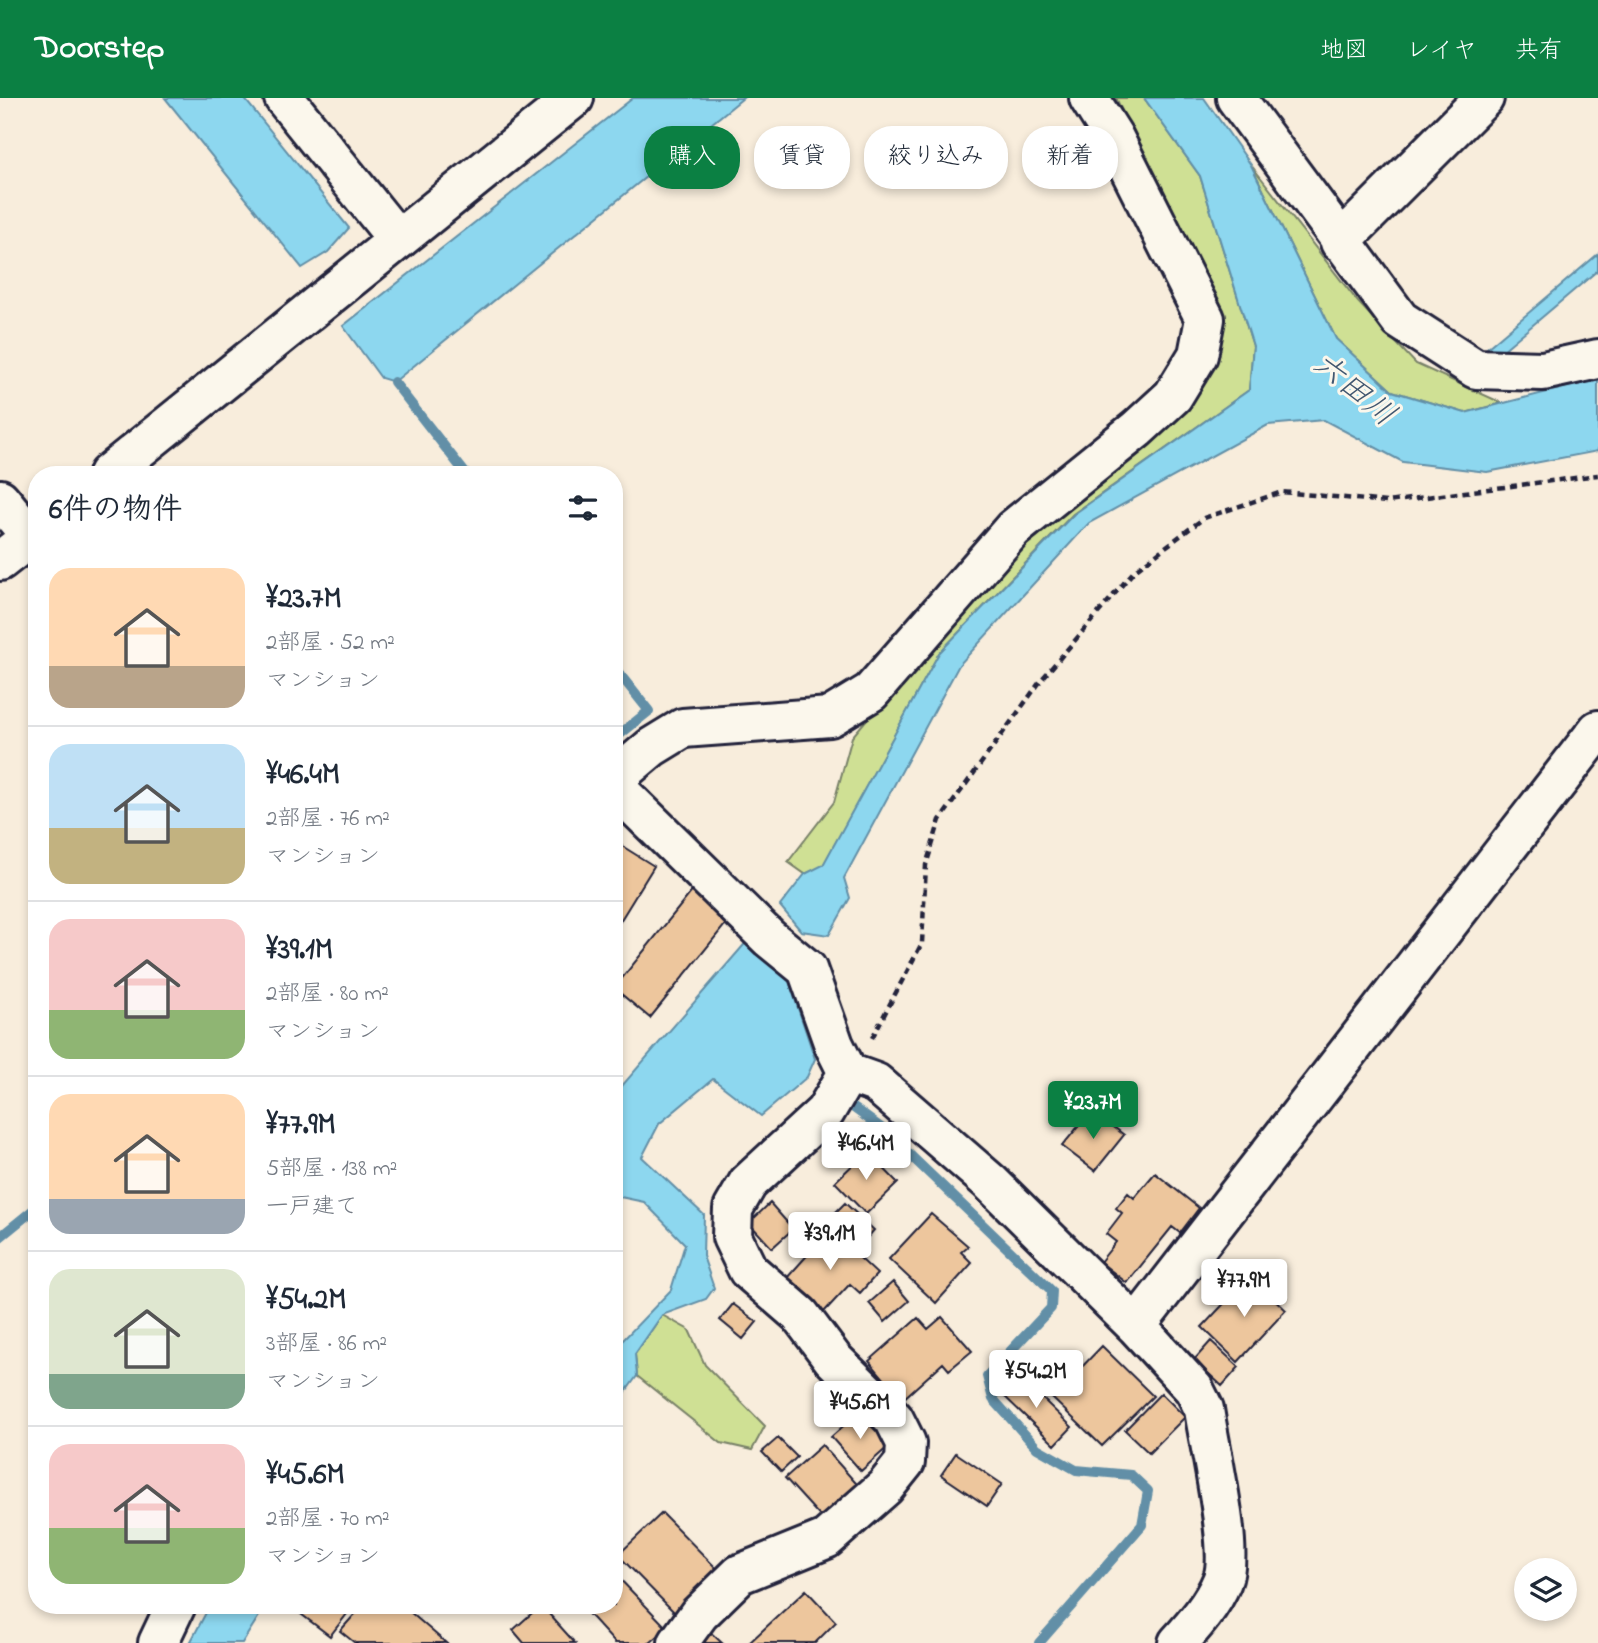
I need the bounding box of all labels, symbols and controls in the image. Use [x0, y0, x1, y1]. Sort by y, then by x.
text: Doorstep [35, 25, 164, 73]
text: 地図 [1320, 34, 1368, 69]
text: レイヤ [1406, 34, 1477, 69]
text: 共有 [1515, 34, 1563, 69]
chip: 購入 [644, 126, 740, 189]
chip: 賃貸 [754, 126, 850, 189]
chip: 絞り込み [864, 126, 1008, 189]
chip: 新着 [1022, 126, 1118, 189]
water label: 六田川 [1301, 343, 1405, 439]
text: 6件の物件 [49, 489, 182, 533]
icon: filters [564, 489, 602, 527]
text: ¥23.7M [266, 578, 342, 622]
icon: home [105, 596, 189, 680]
text: 2部屋 · 52 m² [266, 627, 395, 660]
text: マンション [266, 665, 380, 698]
text: ¥46.4M [266, 754, 340, 798]
icon: home [105, 772, 189, 856]
text: 2部屋 · 76 m² [266, 803, 390, 836]
text: マンション [266, 841, 380, 874]
text: ¥39.1M [266, 929, 333, 973]
icon: home [105, 947, 189, 1031]
text: 2部屋 · 80 m² [266, 978, 389, 1011]
text: マンション [266, 1016, 380, 1049]
pin: ¥23.7M [1036, 1082, 1150, 1141]
text: ¥23.7M [1064, 1087, 1122, 1120]
text: ¥77.9M [266, 1104, 336, 1148]
icon: home [105, 1122, 189, 1206]
pin: ¥46.4M [809, 1122, 923, 1182]
text: ¥46.4M [838, 1128, 894, 1161]
text: 5部屋 · 138 m² [266, 1153, 397, 1186]
text: 一戸建て [266, 1191, 358, 1224]
pin: ¥39.1M [773, 1212, 887, 1272]
text: ¥39.1M [804, 1218, 856, 1251]
pin: ¥77.9M [1187, 1260, 1301, 1319]
text: ¥77.9M [1217, 1265, 1271, 1298]
text: ¥54.2M [266, 1279, 346, 1323]
icon: home [105, 1297, 189, 1381]
text: 3部屋 · 86 m² [266, 1328, 387, 1361]
pin: ¥54.2M [979, 1350, 1093, 1410]
text: ¥54.2M [1005, 1356, 1067, 1389]
text: マンション [266, 1366, 380, 1399]
pin: ¥45.6M [803, 1382, 917, 1441]
text: ¥45.6M [830, 1387, 890, 1420]
text: ¥45.6M [266, 1454, 345, 1498]
icon: home [105, 1472, 189, 1556]
text: 2部屋 · 70 m² [266, 1503, 390, 1536]
text: マンション [266, 1541, 380, 1574]
map controls [1514, 1558, 1577, 1621]
button: layers [1514, 1558, 1577, 1621]

